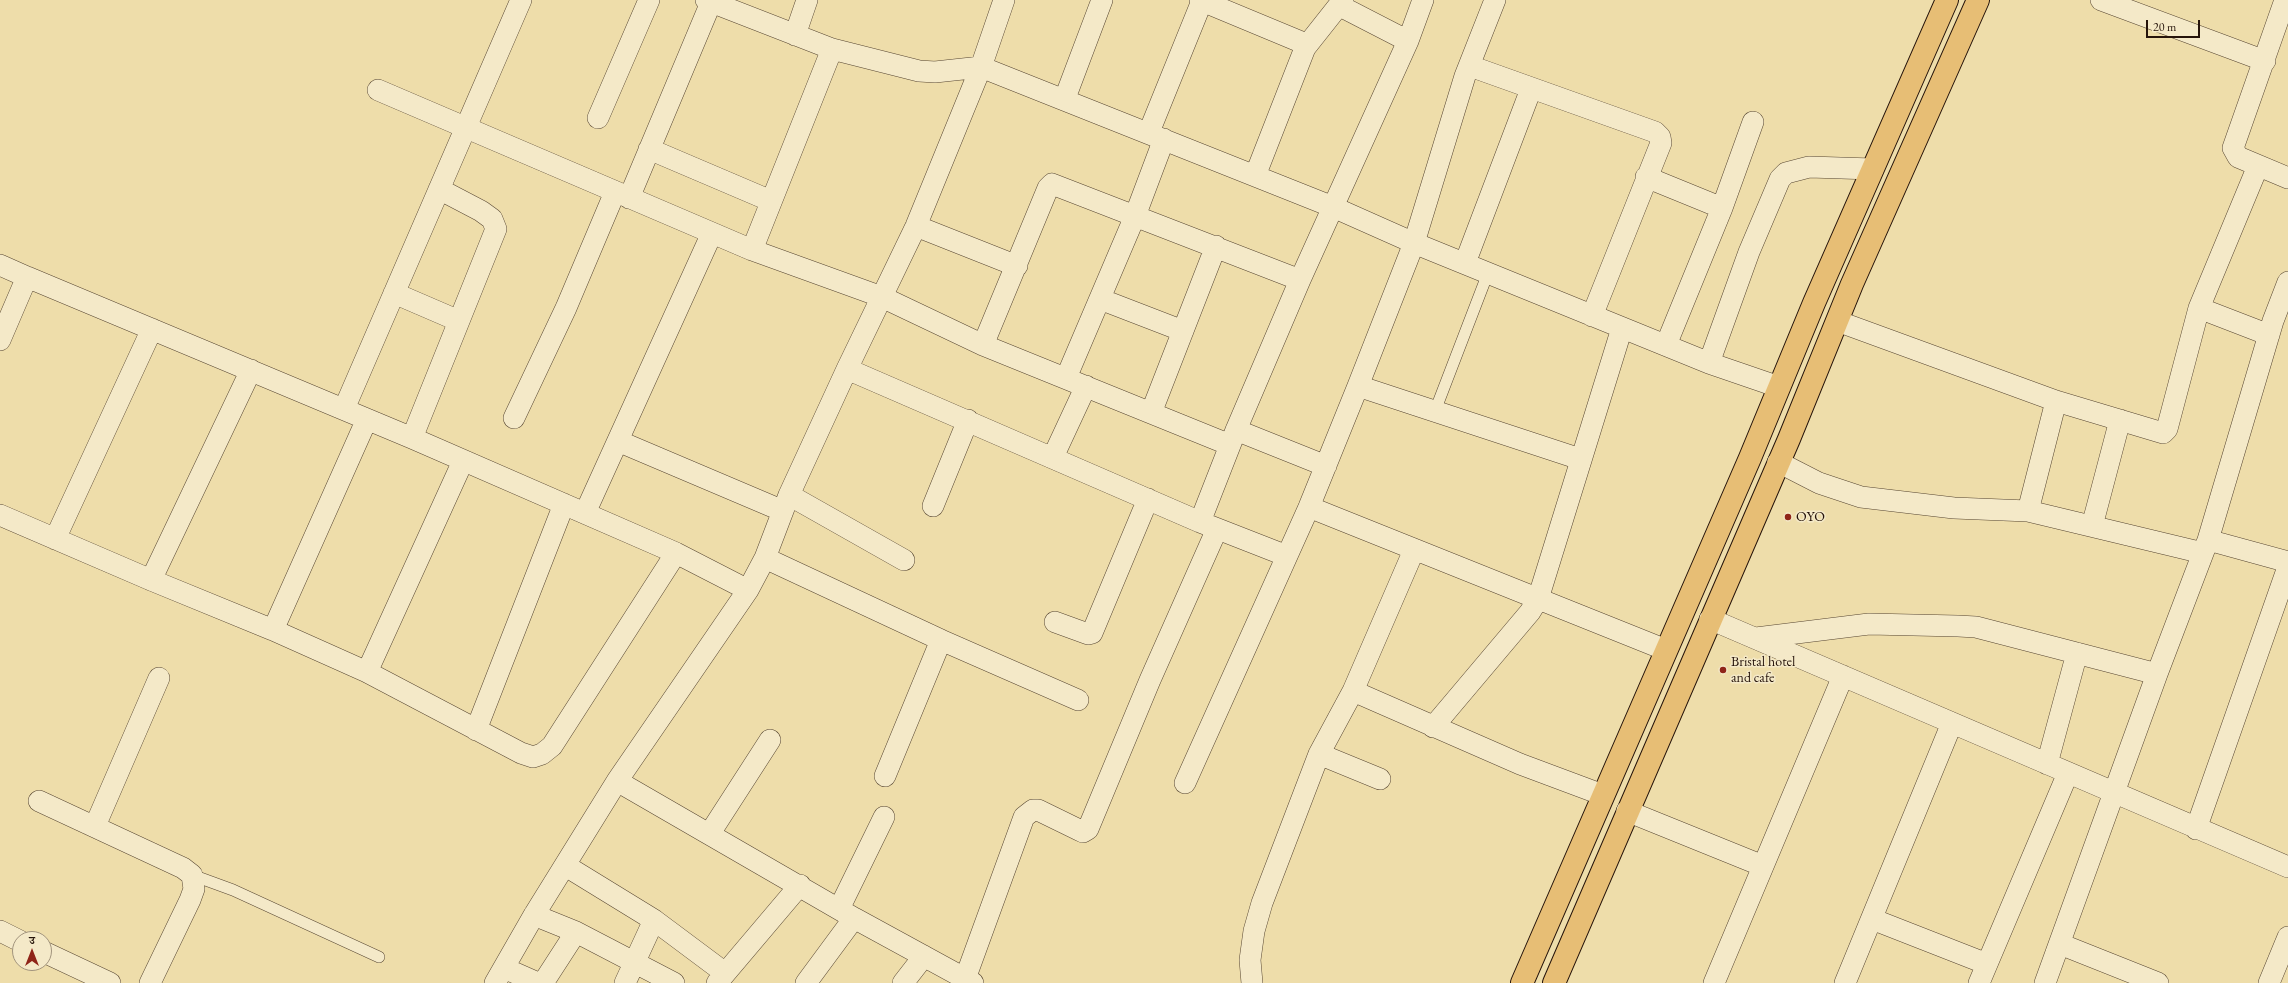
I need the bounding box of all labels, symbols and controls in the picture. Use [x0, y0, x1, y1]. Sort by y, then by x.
scale bar [2148, 12, 2202, 38]
text: 20 m [2153, 19, 2176, 35]
place label: OYO [1796, 509, 1825, 525]
marker: OYO [1783, 512, 1793, 522]
place label: Bristal hotel and cafe [1731, 654, 1795, 686]
marker: Bristal hotel and cafe [1718, 665, 1728, 675]
north arrow [12, 931, 52, 971]
text: उ [29, 933, 35, 947]

